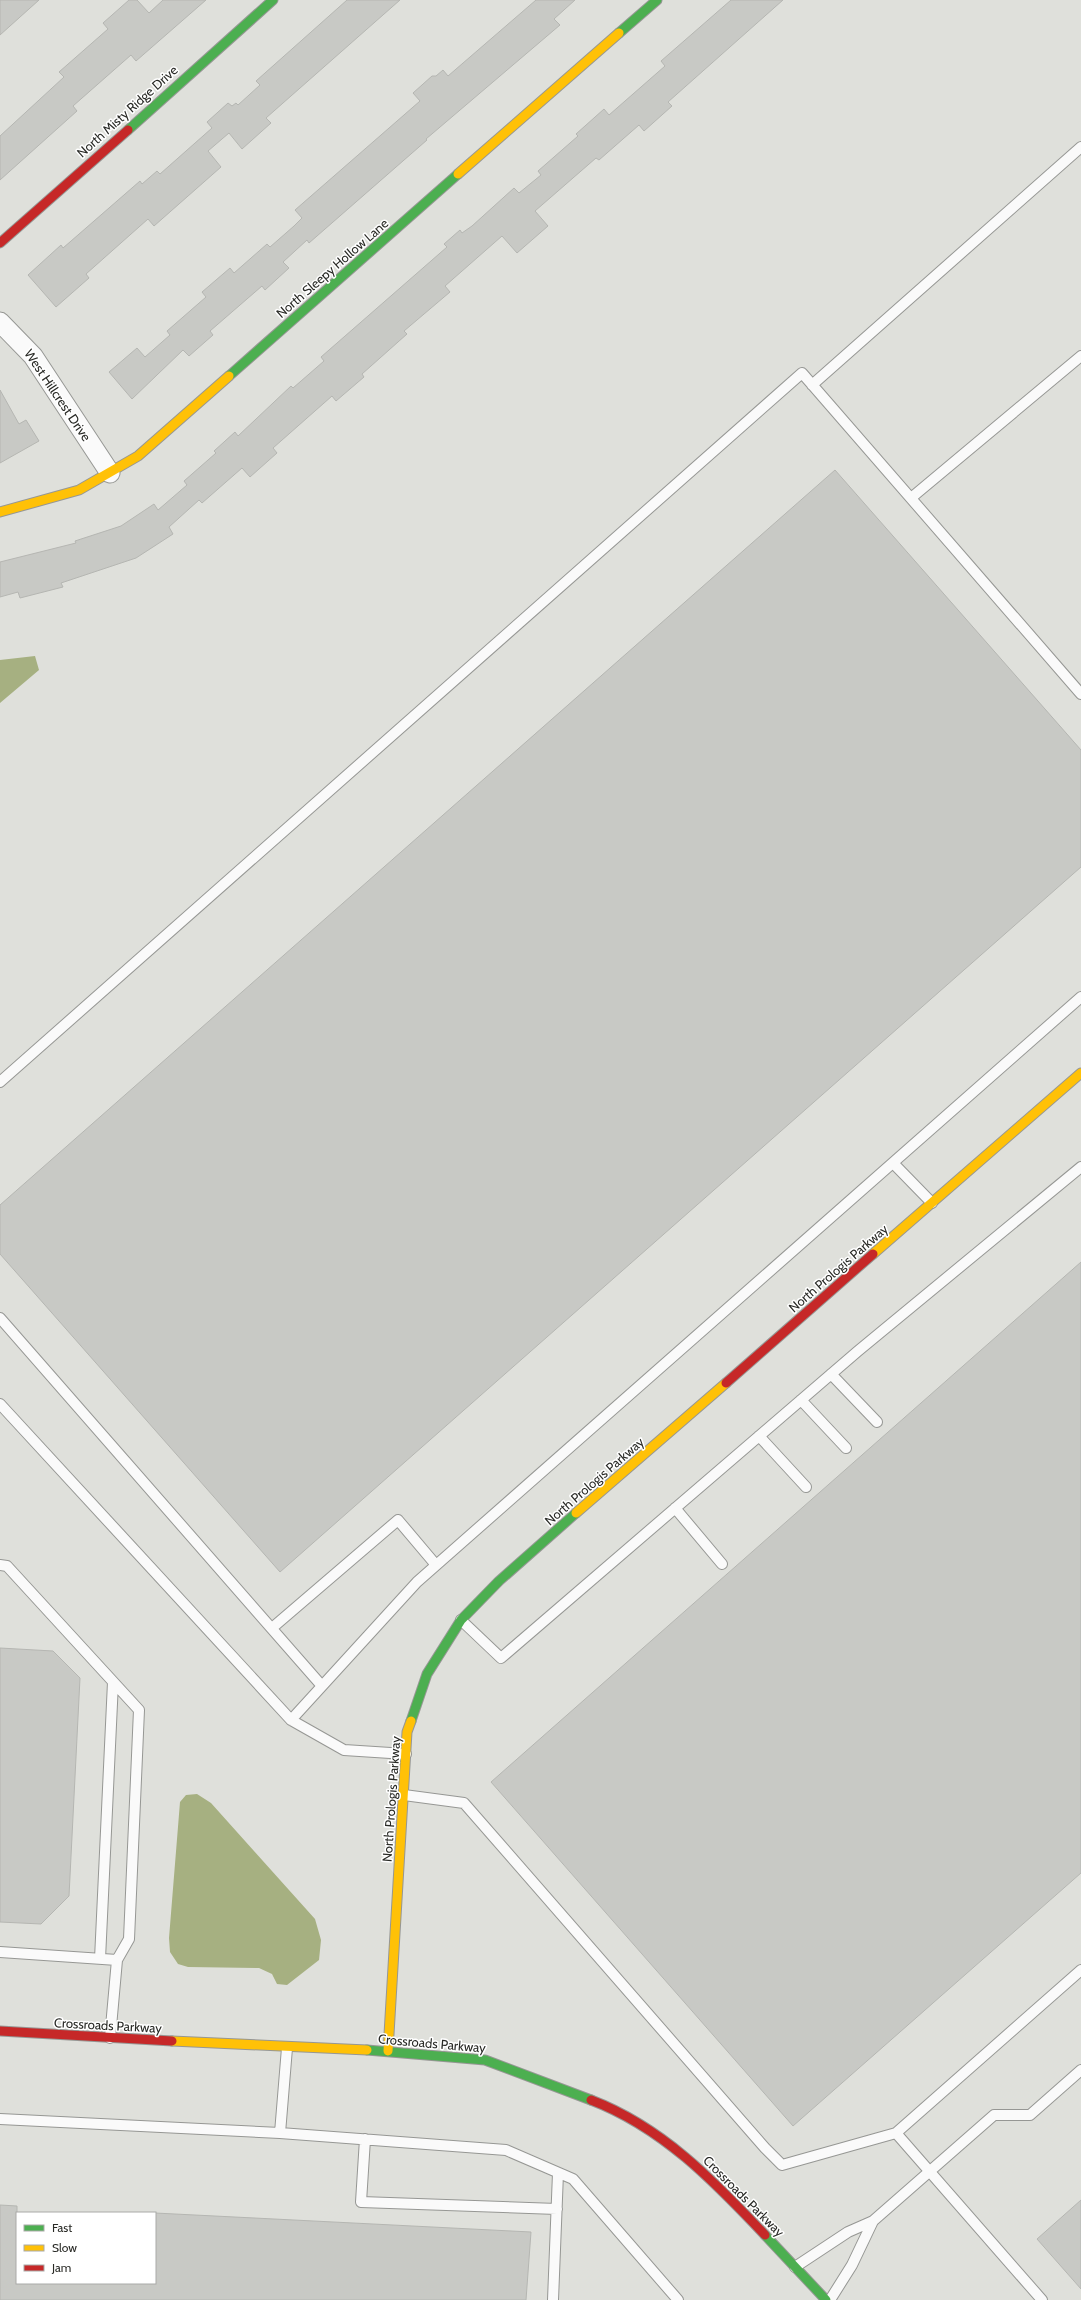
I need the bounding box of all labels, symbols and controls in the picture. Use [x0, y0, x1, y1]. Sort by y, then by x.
street label: North Misty Ridge Drive [73, 61, 181, 160]
street label: North Sleepy Hollow Lane [273, 215, 392, 321]
street label: West Hillcrest Drive [21, 346, 95, 444]
street label: North Prologis Parkway [785, 1220, 891, 1315]
street label: North Prologis Parkway [541, 1433, 647, 1528]
street label: North Prologis Parkway [379, 1735, 403, 1863]
street label: Crossroads Parkway [54, 2014, 163, 2036]
street label: Crossroads Parkway [378, 2030, 487, 2056]
street label: Crossroads Parkway [700, 2152, 788, 2240]
legend [16, 2212, 156, 2284]
text: Fast [52, 2220, 72, 2235]
text: Slow [52, 2240, 77, 2255]
text: Jam [51, 2260, 71, 2275]

